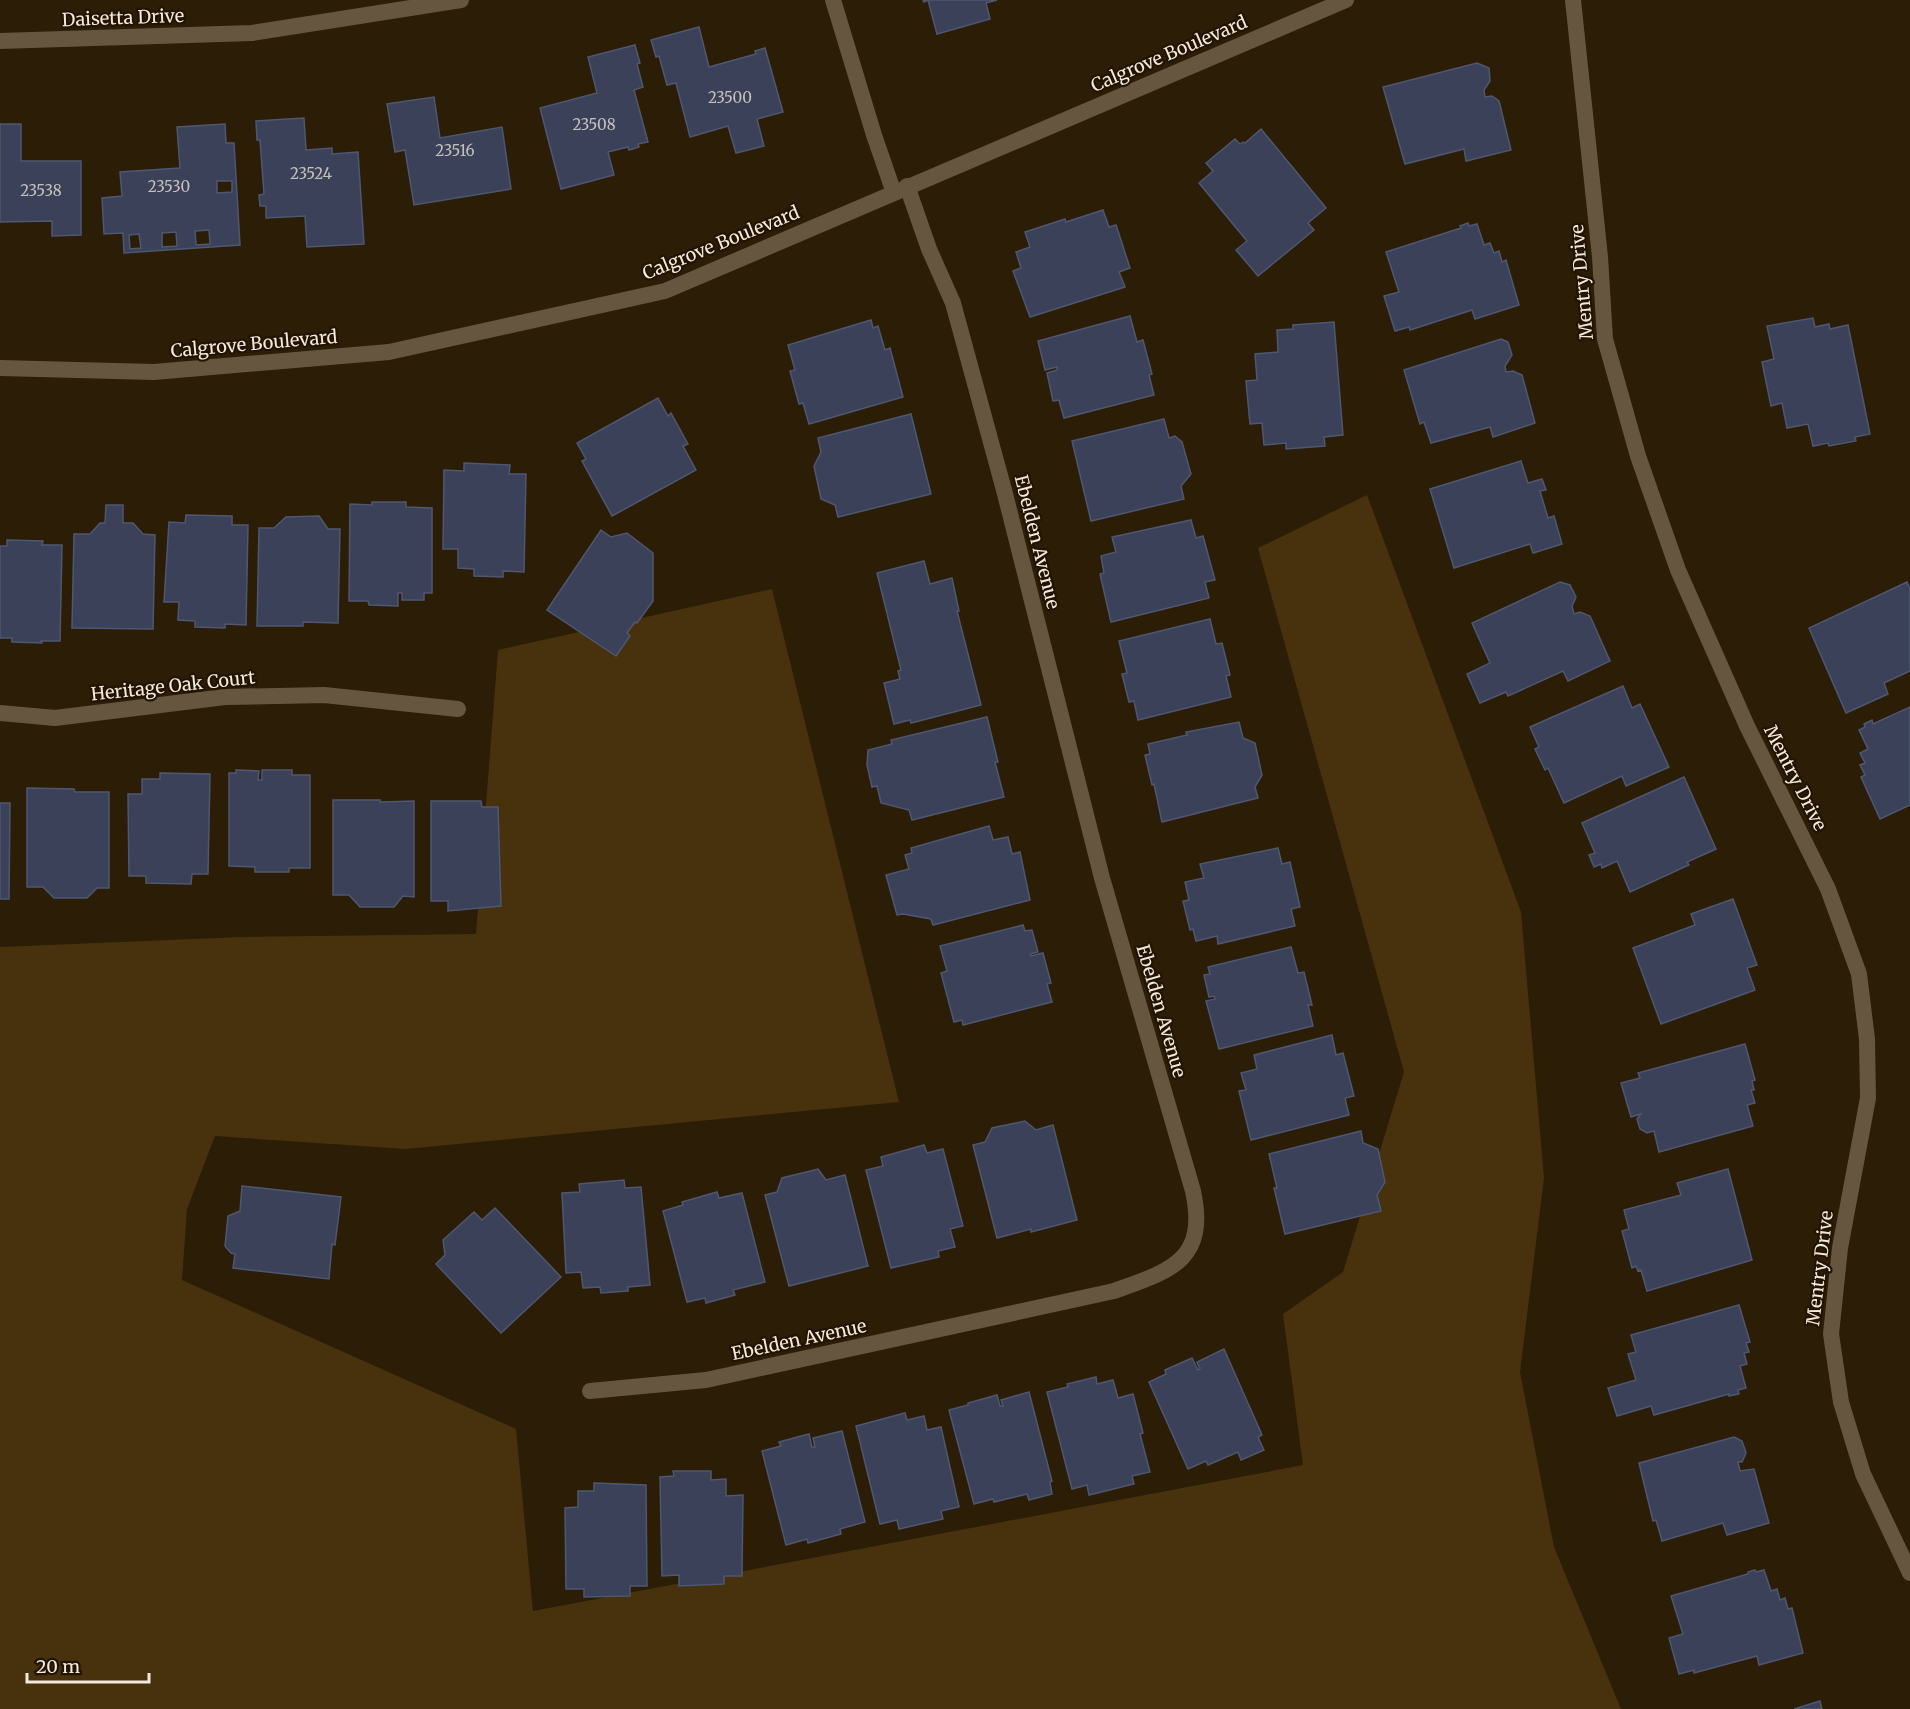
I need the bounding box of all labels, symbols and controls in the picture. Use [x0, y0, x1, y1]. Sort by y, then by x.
street label: Daisetta Drive [61, 4, 185, 31]
street label: Calgrove Boulevard [1087, 10, 1250, 97]
house number: 23500 [708, 88, 752, 107]
house number: 23508 [572, 115, 616, 134]
house number: 23516 [435, 141, 475, 160]
house number: 23524 [290, 164, 332, 183]
house number: 23530 [148, 177, 190, 196]
house number: 23538 [20, 181, 62, 200]
street label: Calgrove Boulevard [639, 200, 803, 285]
street label: Mentry Drive [1565, 223, 1598, 341]
street label: Calgrove Boulevard [170, 325, 338, 362]
street label: Ebelden Avenue [1010, 472, 1065, 611]
street label: Heritage Oak Court [90, 665, 256, 706]
street label: Mentry Drive [1759, 721, 1832, 835]
street label: Ebelden Avenue [1131, 942, 1191, 1080]
street label: Mentry Drive [1801, 1209, 1838, 1327]
street label: Ebelden Avenue [729, 1314, 868, 1365]
scale bar [27, 1646, 148, 1684]
text: 20 m [36, 1655, 80, 1678]

